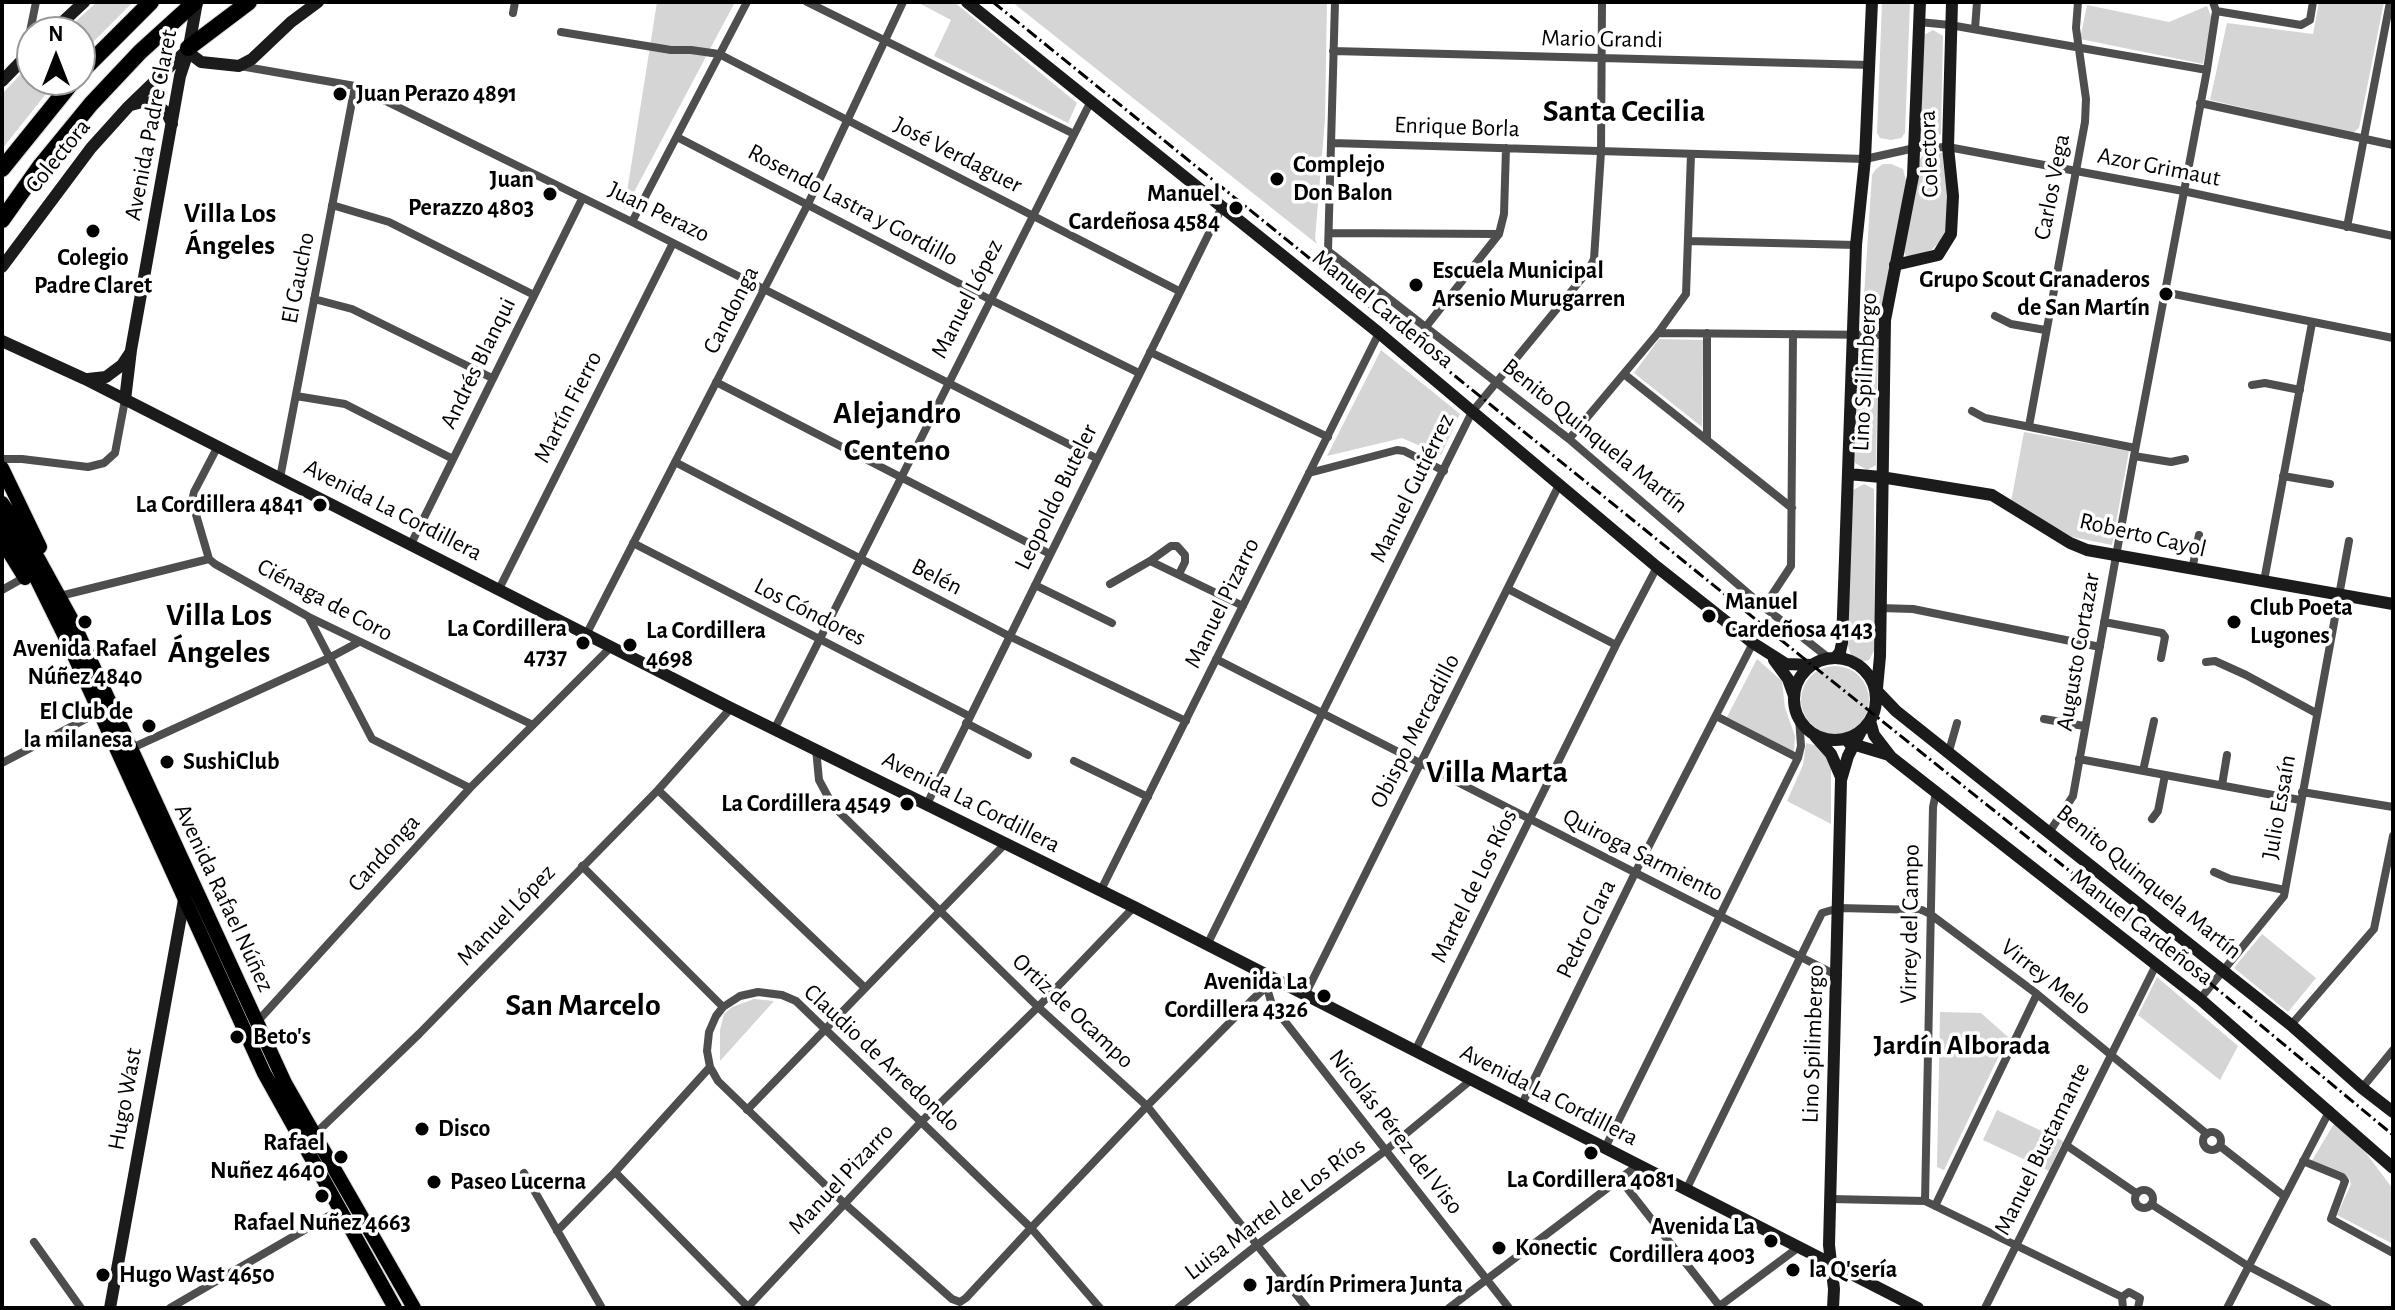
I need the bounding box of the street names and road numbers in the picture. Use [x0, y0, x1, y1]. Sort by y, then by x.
street label: Mario Grandi [1541, 24, 1663, 54]
street label: Avenida Padre Claret [118, 27, 184, 223]
street label: José Verdaguer [889, 110, 1027, 200]
street label: Enrique Borla [1394, 110, 1520, 144]
street label: Colectora [1913, 110, 1945, 198]
street label: Colectora [19, 113, 97, 199]
street label: Carlos Vega [2028, 132, 2076, 242]
street label: Rosendo Lastra y Gordillo [743, 137, 963, 273]
street label: Azor Grimaut [2095, 141, 2223, 193]
street label: Juan Perazo [604, 175, 714, 249]
street label: El Gaucho [275, 230, 321, 326]
street label: Manuel López [925, 235, 1009, 363]
street label: Manuel Cardeñosa [1306, 243, 1460, 375]
street label: Candonga [697, 261, 765, 359]
street label: Lino Spilimbergo [1846, 292, 1884, 452]
street label: Andrés Blanqui [434, 293, 522, 433]
street label: Martín Fierro [528, 346, 608, 468]
street label: Benito Quinquela Martín [1496, 352, 1694, 520]
street label: Manuel Gutiérrez [1364, 409, 1460, 567]
street label: Leopoldo Buteler [1008, 419, 1104, 575]
street label: Avenida La Cordillera [299, 453, 487, 567]
street label: Roberto Cayol [2077, 506, 2209, 564]
street label: Manuel Pizarro [1178, 533, 1266, 673]
street label: Ciénaga de Coro [252, 552, 398, 648]
street label: Belén [907, 552, 967, 602]
street label: Augusto Cortazar [2050, 571, 2106, 733]
street label: Los Cóndores [749, 572, 871, 652]
street label: Obispo Mercadillo [1364, 649, 1466, 813]
street label: Avenida La Cordillera [877, 745, 1065, 859]
street label: Julio Essaín [2256, 753, 2302, 861]
street label: Benito Quinquela Martín [2050, 798, 2248, 966]
street label: Avenida Rafael Núñez [168, 799, 280, 997]
street label: Quiroga Sarmiento [1558, 802, 1728, 908]
street label: Martel de Los Ríos [1424, 805, 1524, 967]
street label: Candonga [342, 808, 426, 898]
street label: Virrey del Campo [1894, 844, 1926, 1004]
street label: Manuel López [451, 858, 561, 972]
street label: Manuel Cardeñosa [2065, 862, 2219, 992]
street label: Pedro Clara [1550, 875, 1622, 983]
street label: Virrey Melo [1995, 933, 2097, 1021]
street label: Ortiz de Ocampo [1006, 947, 1140, 1075]
street label: Lino Spilimbergo [1796, 964, 1830, 1124]
street label: Claudio de Arredondo [798, 978, 966, 1138]
street label: Avenida La Cordillera [1455, 1038, 1643, 1152]
street label: Nicolás Pérez del Viso [1323, 1044, 1469, 1220]
street label: Hugo Wast [102, 1045, 148, 1153]
street label: Manuel Bustamante [1988, 1058, 2096, 1240]
street label: Manuel Pizarro [782, 1117, 900, 1241]
street label: Luisa Martel de Los Ríos [1179, 1132, 1371, 1286]

